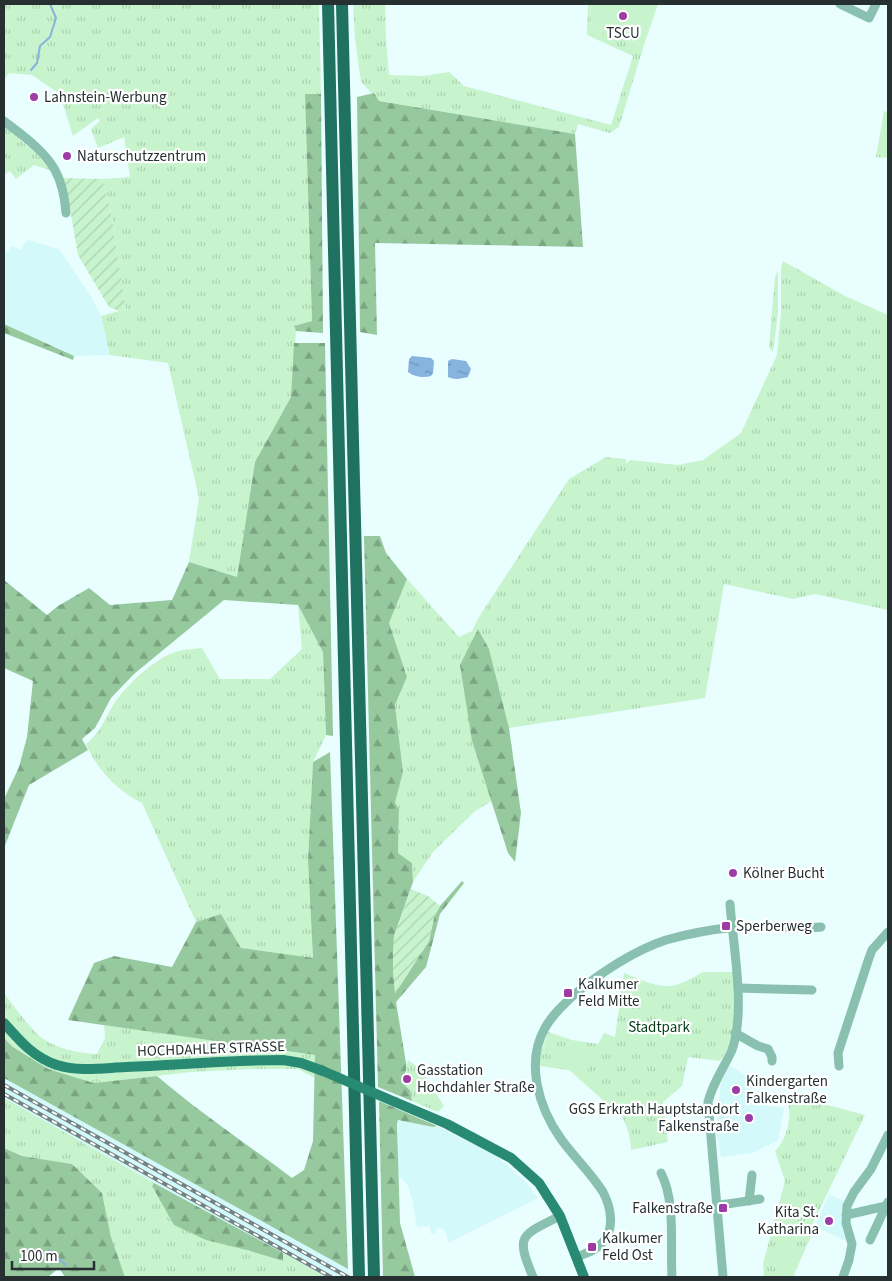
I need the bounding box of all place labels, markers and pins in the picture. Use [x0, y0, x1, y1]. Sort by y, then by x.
marker: TSCU [617, 10, 629, 22]
place label: TSCU [606, 23, 640, 44]
place label: Lahnstein-Werbung [44, 87, 167, 108]
marker: Lahnstein-Werbung [28, 91, 40, 103]
place label: Naturschutzzentrum [77, 146, 206, 167]
marker: Naturschutzzentrum [61, 150, 73, 162]
place label: Kölner Bucht [743, 863, 824, 884]
marker: Kölner Bucht [727, 867, 739, 879]
place label: Sperberweg [736, 916, 812, 937]
marker: Sperberweg [720, 920, 732, 932]
place label: Kalkumer Feld Mitte [578, 974, 639, 1012]
marker: Kalkumer Feld Mitte [562, 987, 574, 999]
place label: Gasstation Hochdahler Straße [417, 1060, 535, 1098]
place label: Kindergarten Falkenstraße [746, 1071, 828, 1109]
marker: Gasstation Hochdahler Straße [401, 1073, 413, 1085]
marker: Kindergarten Falkenstraße [730, 1084, 742, 1096]
place label: GGS Erkrath Hauptstandort Falkenstraße [569, 1099, 739, 1137]
marker: GGS Erkrath Hauptstandort Falkenstraße [743, 1112, 755, 1124]
place label: Falkenstraße [632, 1198, 713, 1219]
marker: Falkenstraße [717, 1202, 729, 1214]
place label: Kita St. Katharina [758, 1202, 819, 1240]
marker: Kita St. Katharina [823, 1215, 835, 1227]
place label: Kalkumer Feld Ost [602, 1228, 663, 1266]
marker: Kalkumer Feld Ost [586, 1241, 598, 1253]

